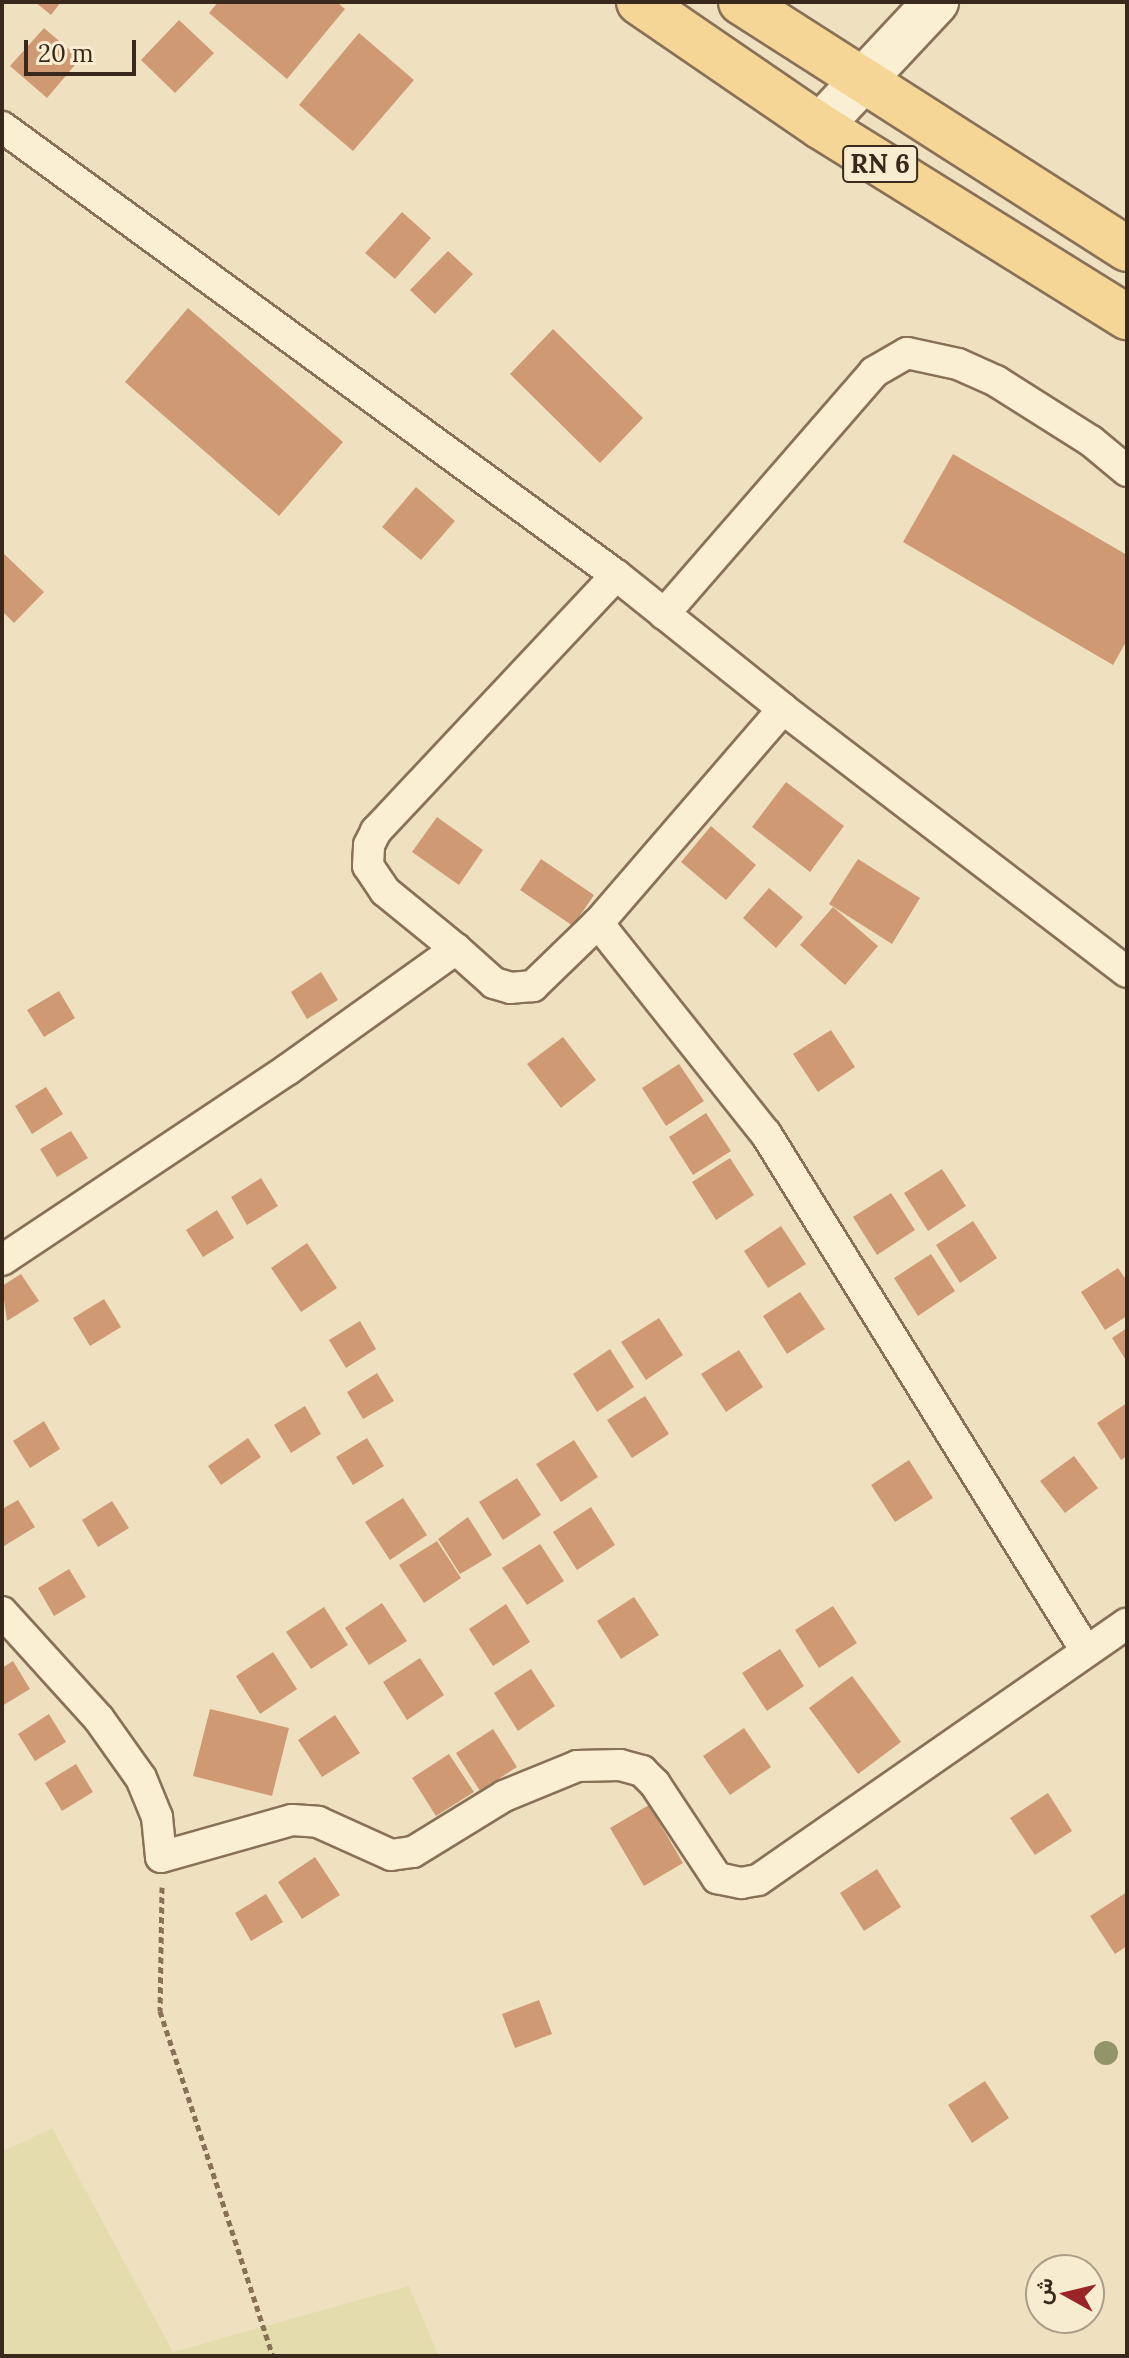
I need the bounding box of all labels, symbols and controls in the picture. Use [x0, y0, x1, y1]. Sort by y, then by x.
scale bar [28, 24, 140, 74]
text: 20 m [38, 38, 94, 69]
road number: RN 6 [842, 142, 918, 186]
north arrow [1025, 2254, 1105, 2334]
text: ش [1028, 2276, 1059, 2306]

